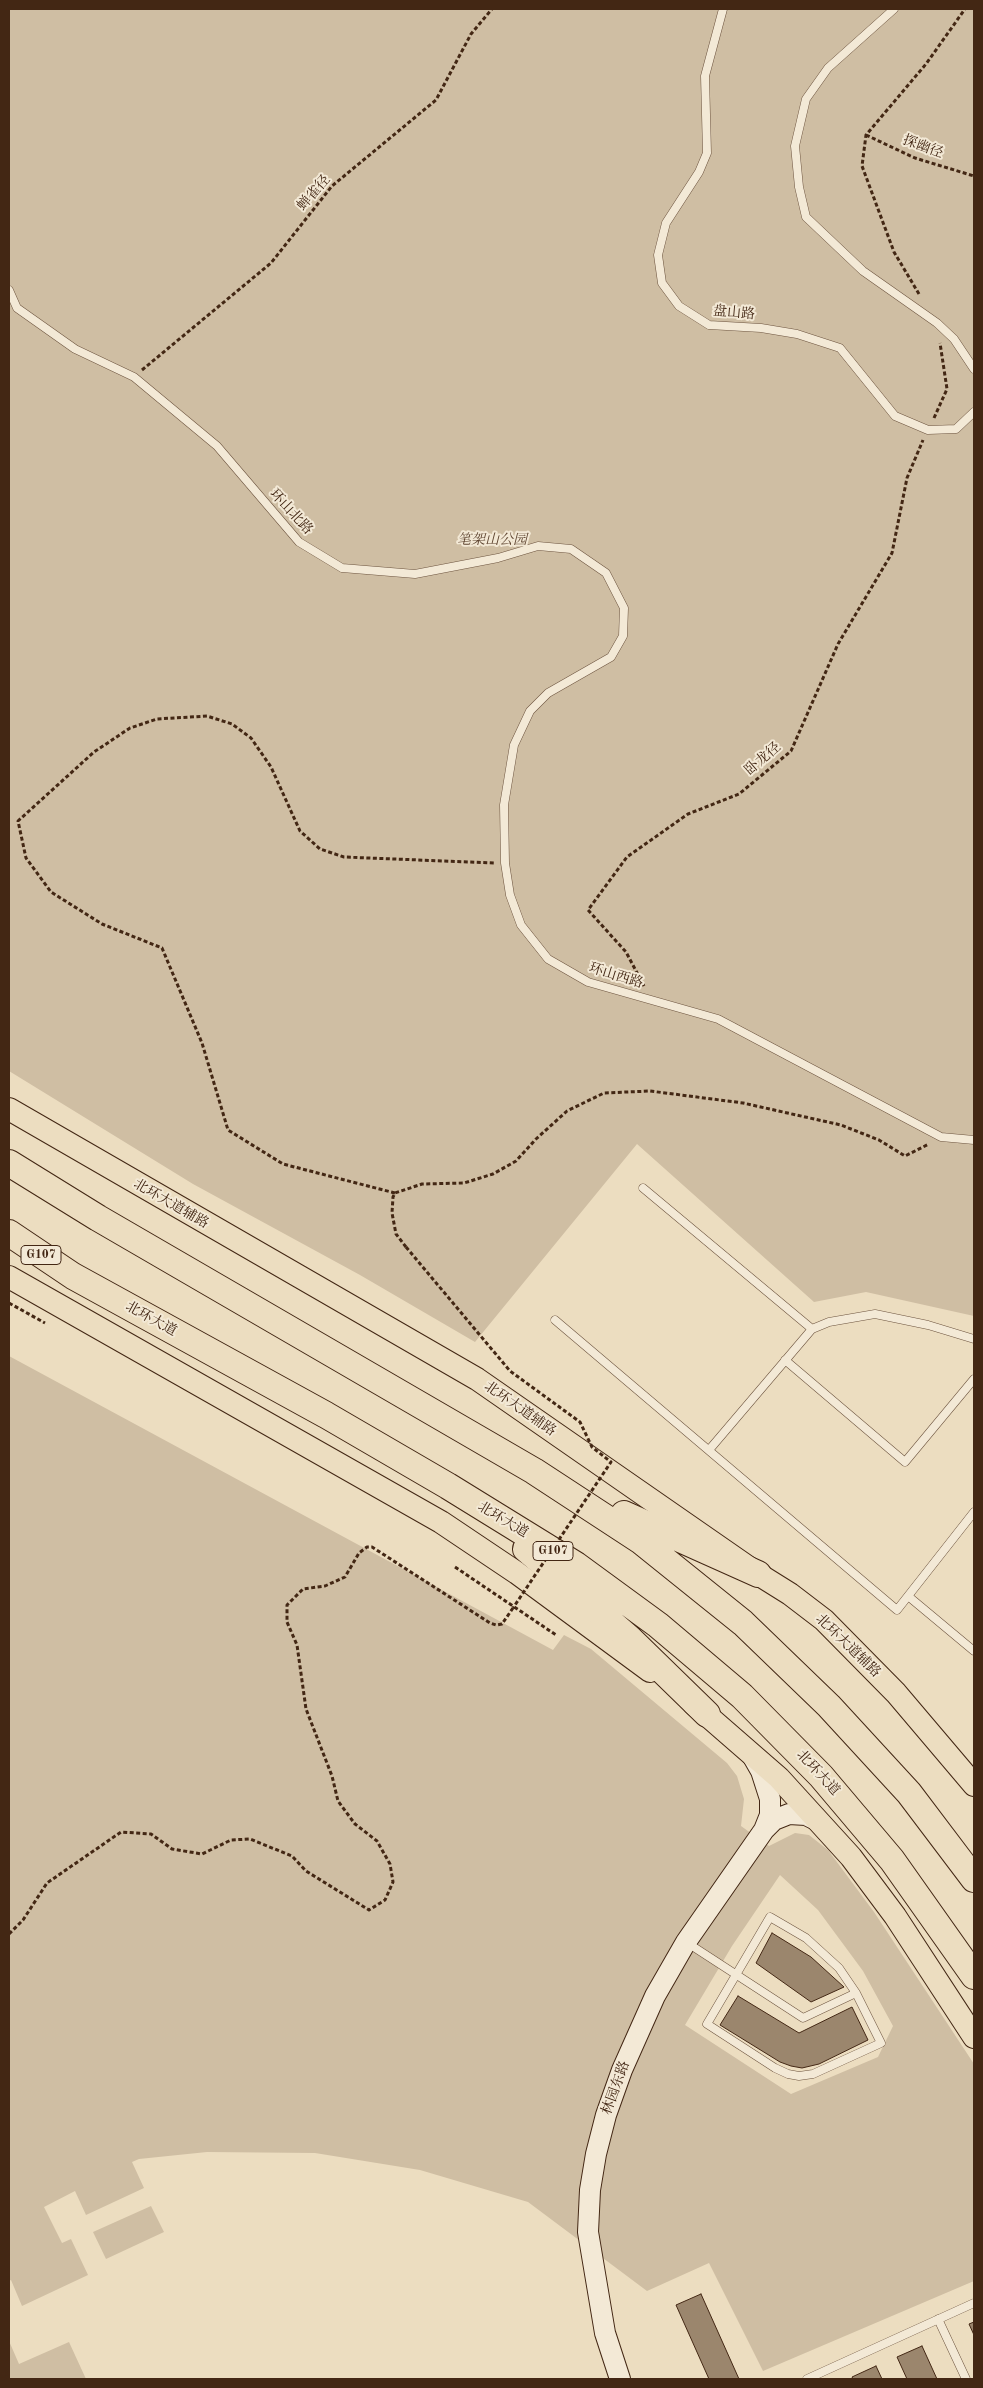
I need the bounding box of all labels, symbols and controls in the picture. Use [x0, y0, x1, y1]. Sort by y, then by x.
street label: 探幽径 [900, 132, 946, 162]
street label: 蝉雀径 [294, 172, 334, 214]
street label: 盘山路 [712, 303, 756, 323]
street label: 环山北路 [266, 486, 316, 538]
park label: 笔架山公园 [457, 532, 527, 548]
street label: 卧龙径 [742, 739, 784, 779]
street label: 环山西路 [587, 960, 645, 992]
street label: 北环大道辅路 [130, 1176, 212, 1232]
road number: G107 [21, 1246, 61, 1264]
street label: 北环大道 [122, 1298, 180, 1340]
street label: 北环大道辅路 [481, 1378, 559, 1440]
street label: 北环大道 [475, 1498, 531, 1542]
road number: G107 [533, 1542, 573, 1560]
street label: 北环大道辅路 [812, 1611, 884, 1681]
street label: 北环大道 [793, 1747, 843, 1799]
street label: 林园东路 [599, 2059, 633, 2117]

